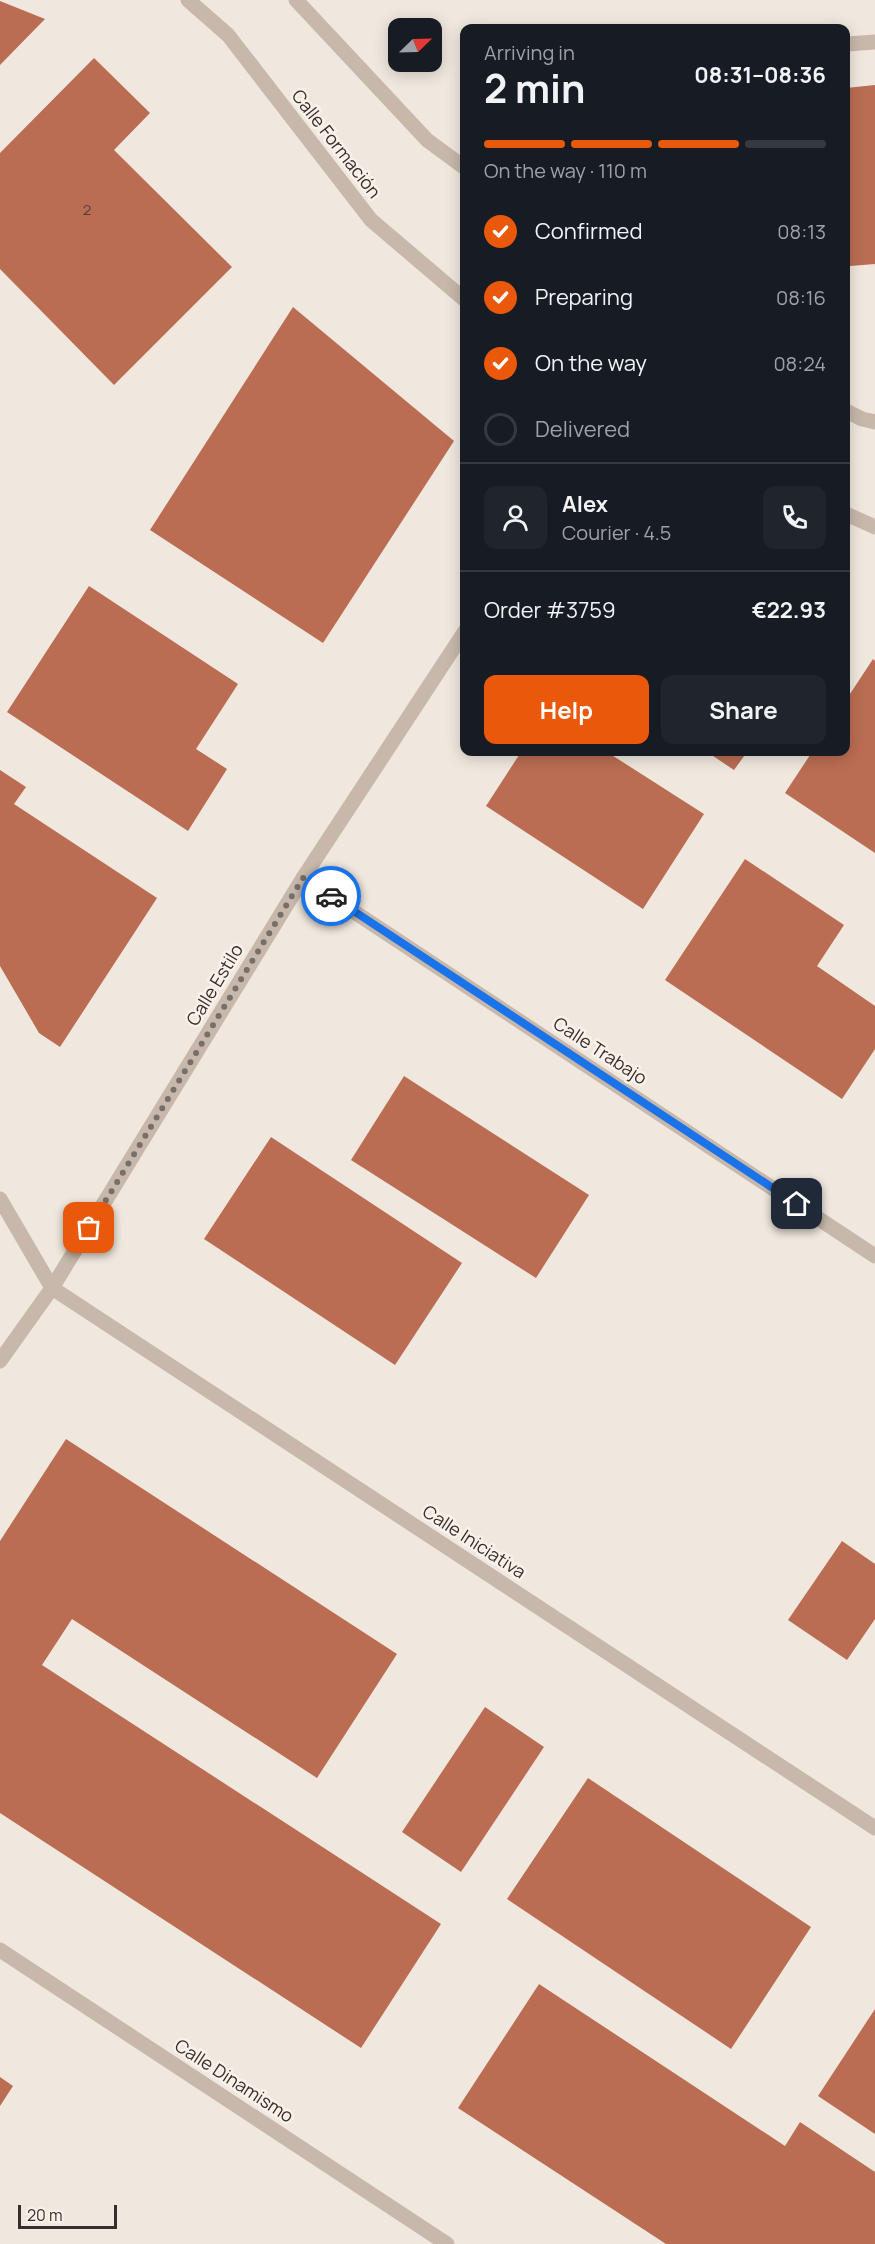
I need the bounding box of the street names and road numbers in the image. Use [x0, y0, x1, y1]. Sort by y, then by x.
street label: Calle Formación [287, 84, 387, 203]
street label: Calle Estilo [180, 939, 248, 1030]
street label: Calle Trabajo [549, 1011, 652, 1089]
street label: Calle Iniciativa [418, 1499, 531, 1583]
street label: Calle Dinamismo [170, 2033, 299, 2128]

